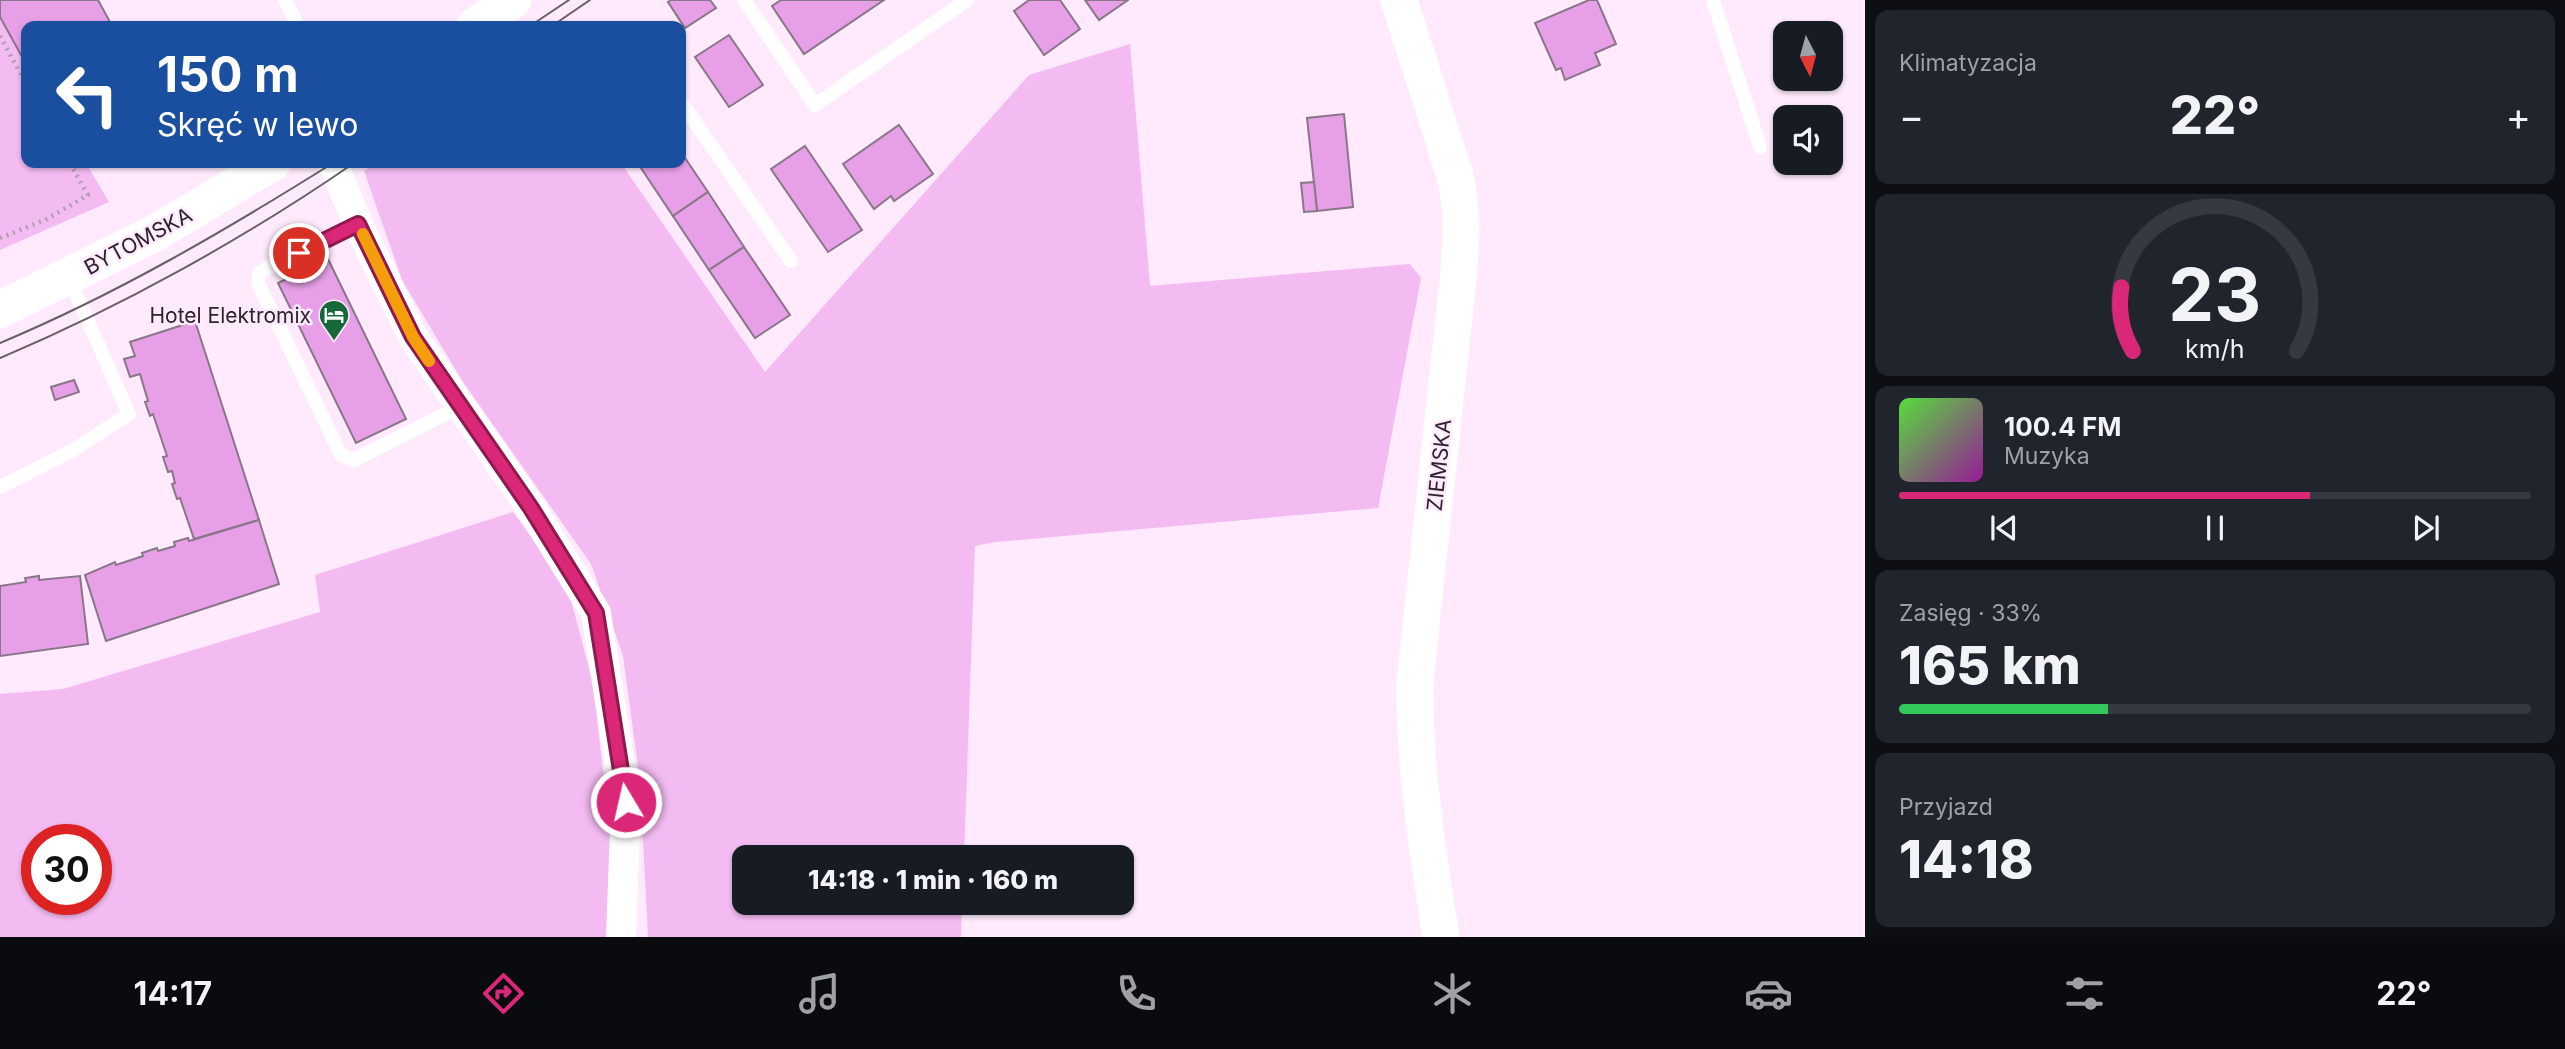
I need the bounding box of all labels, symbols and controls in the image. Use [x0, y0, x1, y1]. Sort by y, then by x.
north arrow [1773, 21, 1843, 91]
map controls [1773, 21, 1843, 175]
text: 150 m [157, 45, 299, 104]
icon: left [42, 49, 133, 140]
text: Klimatyzacja [1899, 49, 2037, 77]
text: 22° [2170, 84, 2260, 147]
text: − [1899, 93, 1924, 139]
text: + [2506, 93, 2531, 139]
text: Skręć w lewo [157, 105, 358, 144]
button: sound [1773, 105, 1843, 175]
street label: BYTOMSKA [80, 202, 196, 280]
pin [269, 223, 329, 283]
icon: arrive [280, 234, 318, 272]
text: 23 [2169, 250, 2261, 339]
hotel icon: Hotel Elektromix [317, 298, 351, 342]
place label: Hotel Elektromix [149, 303, 311, 328]
text: km/h [2185, 334, 2245, 364]
text: 100.4 FM [2004, 411, 2121, 442]
street label: ZIEMSKA [1422, 418, 1456, 512]
text: Muzyka [2004, 442, 2090, 470]
icon: previous [1985, 509, 2023, 547]
icon: pause [2196, 509, 2234, 547]
icon: next [2407, 509, 2445, 547]
text: Zasięg · 33% [1899, 599, 2042, 627]
text: 165 km [1899, 634, 2081, 697]
position arrow [589, 765, 663, 839]
text: Przyjazd [1899, 793, 1993, 821]
speed limit sign: 30 [21, 824, 112, 915]
text: 14:18 [1899, 828, 2034, 891]
text: 14:18 · 1 min · 160 m [808, 864, 1058, 895]
icon: directions [479, 969, 528, 1018]
icon: music [795, 969, 844, 1018]
icon: phone [1112, 969, 1161, 1018]
icon: climate [1428, 969, 1477, 1018]
icon: car [1744, 969, 1793, 1018]
icon: filters [2060, 969, 2109, 1018]
text: 14:17 [134, 974, 212, 1013]
text: 22° [2376, 974, 2431, 1013]

